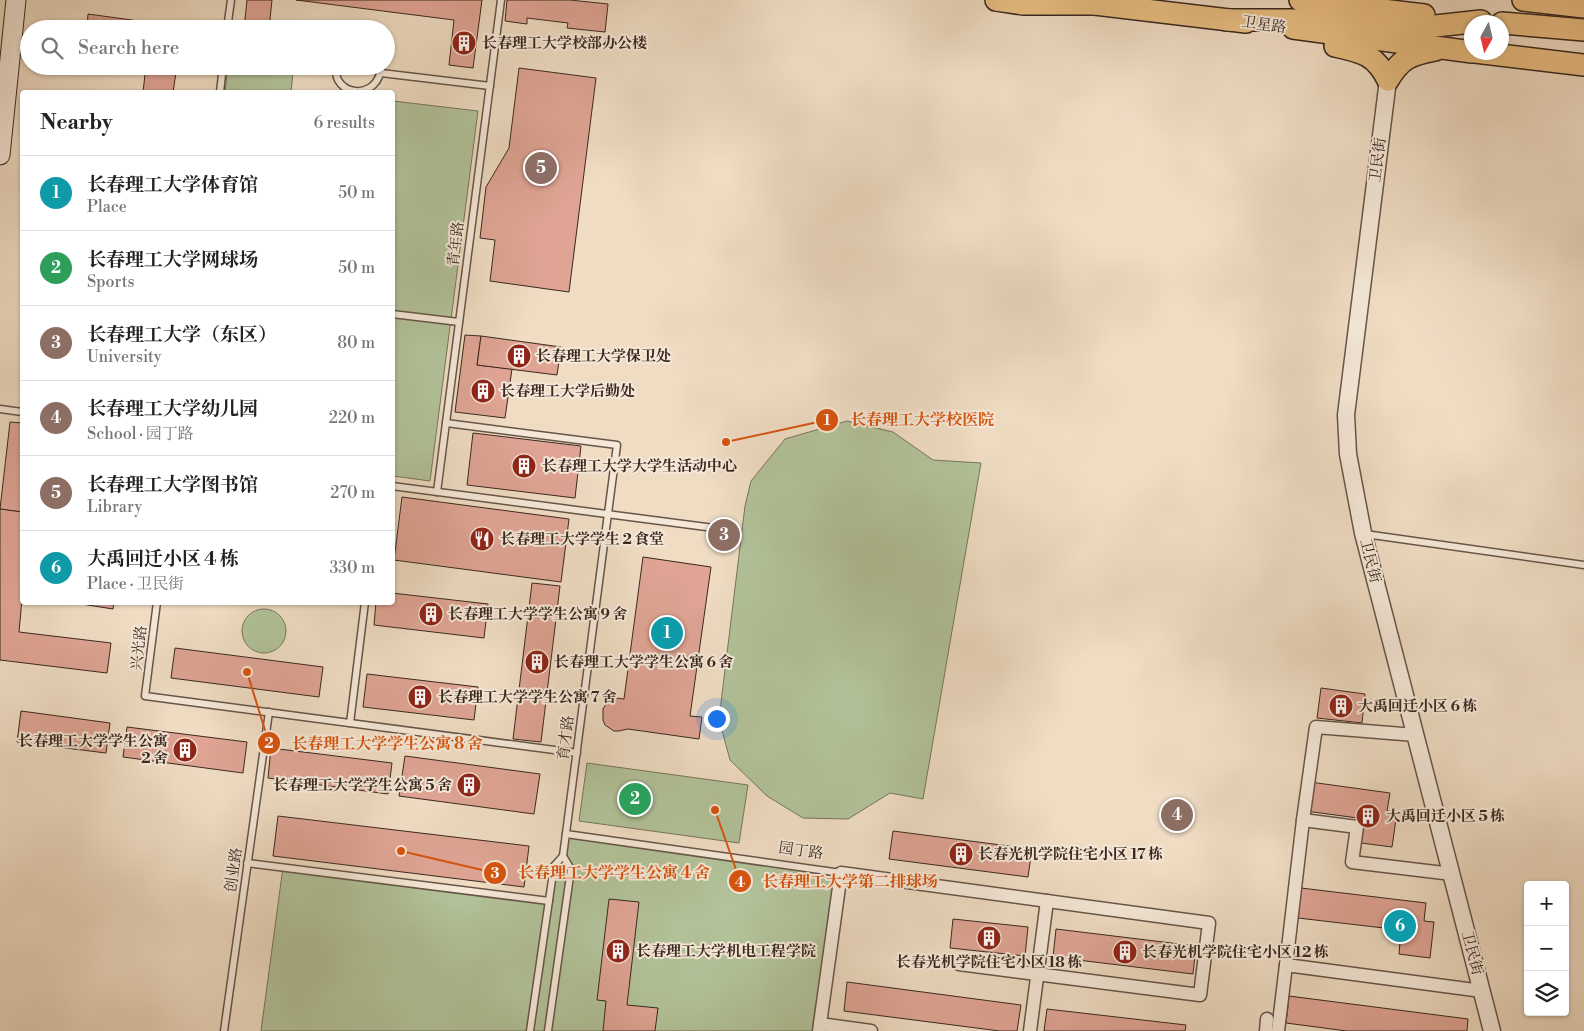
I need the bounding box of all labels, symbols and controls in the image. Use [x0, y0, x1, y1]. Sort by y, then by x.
street label: 卫星路 [1240, 12, 1288, 38]
north arrow [1464, 15, 1509, 60]
search box [20, 20, 395, 75]
building icon: 长春理工大学校部办公楼 [451, 30, 477, 56]
icon: search [38, 34, 66, 62]
place label: 长春理工大学校部办公楼 [482, 34, 647, 53]
text: Search here [78, 36, 179, 60]
text: Nearby [40, 110, 113, 136]
text: 6 results [314, 113, 375, 133]
street label: 卫民街 [1366, 137, 1390, 183]
pin: 5 [525, 149, 557, 187]
text: 长春理工大学体育馆 [87, 173, 258, 197]
text: 1 [52, 183, 60, 203]
text: 50 m [338, 183, 375, 203]
text: Place [87, 197, 127, 217]
street label: 青年路 [444, 221, 468, 267]
text: 长春理工大学网球场 [87, 248, 258, 272]
text: 2 [51, 258, 61, 278]
text: 50 m [338, 258, 375, 278]
text: Sports [87, 272, 134, 292]
text: 长春理工大学（东区） [87, 323, 277, 347]
text: 3 [51, 333, 61, 353]
text: 80 m [337, 333, 375, 353]
building icon: 长春理工大学保卫处 [506, 343, 532, 369]
text: University [87, 347, 161, 367]
place label: 长春理工大学保卫处 [536, 347, 671, 366]
building icon: 长春理工大学后勤处 [470, 378, 496, 404]
place label: 长春理工大学后勤处 [500, 382, 635, 401]
text: 长春理工大学幼儿园 [87, 397, 258, 421]
callout: 长春理工大学校医院 [815, 404, 1004, 435]
text: 4 [51, 408, 61, 428]
text: 220 m [329, 408, 375, 428]
text: 长春理工大学校医院 [850, 410, 994, 430]
text: 1 [823, 411, 831, 430]
text: School · 园丁路 [87, 424, 194, 444]
building icon: 长春理工大学大学生活动中心 [511, 453, 537, 479]
place label: 长春理工大学大学生活动中心 [542, 457, 737, 476]
text: 长春理工大学图书馆 [87, 473, 258, 497]
text: 5 [51, 483, 61, 503]
text: 270 m [330, 483, 375, 503]
text: Library [87, 497, 142, 517]
pin: 3 [708, 516, 740, 554]
restaurant icon: 长春理工大学学生 2 食堂 [469, 526, 495, 552]
place label: 长春理工大学学生 2 食堂 [500, 530, 664, 549]
street label: 卫民街 [1355, 537, 1385, 585]
text: 大禹回迁小区 4 栋 [87, 547, 239, 571]
text: 6 [51, 558, 61, 578]
text: 330 m [329, 558, 375, 578]
text: Place · 卫民街 [87, 574, 184, 594]
building icon: 长春理工大学学生公寓 9 舍 [418, 601, 444, 627]
place label: 长春理工大学学生公寓 9 舍 [448, 605, 627, 624]
pin: 1 [651, 614, 683, 652]
street label: 兴光路 [127, 625, 151, 671]
building icon: 长春理工大学学生公寓 6 舍 [524, 649, 550, 675]
place label: 长春理工大学学生公寓 6 舍 [554, 653, 733, 672]
building icon: 长春理工大学学生公寓 7 舍 [407, 684, 433, 710]
place label: 长春理工大学学生公寓 7 舍 [438, 688, 617, 707]
building icon: 大禹回迁小区 6 栋 [1328, 693, 1354, 719]
place label: 大禹回迁小区 6 栋 [1358, 697, 1477, 716]
your location [704, 706, 730, 732]
street label: 育才路 [554, 715, 578, 761]
callout: 长春理工大学学生公寓 8 舍 [257, 728, 493, 759]
place label: 长春理工大学学生公寓 2 舍 [18, 732, 168, 768]
text: 2 [264, 734, 274, 753]
text: 长春理工大学学生公寓 8 舍 [291, 734, 483, 754]
building icon: 长春理工大学学生公寓 2 舍 [172, 737, 198, 763]
building icon: 长春理工大学学生公寓 5 舍 [456, 772, 482, 798]
place label: 长春理工大学学生公寓 5 舍 [273, 776, 452, 795]
pin: 2 [619, 780, 651, 818]
pin: 4 [1161, 796, 1193, 834]
building icon: 大禹回迁小区 5 栋 [1355, 803, 1381, 829]
place label: 大禹回迁小区 5 栋 [1386, 807, 1505, 826]
street label: 园丁路 [777, 838, 825, 864]
building icon: 长春光机学院住宅小区 17 栋 [948, 841, 974, 867]
place label: 长春光机学院住宅小区 17 栋 [978, 845, 1163, 864]
street label: 创业路 [221, 846, 247, 894]
callout: 长春理工大学学生公寓 4 舍 [483, 857, 720, 888]
text: 长春理工大学学生公寓 4 舍 [518, 863, 710, 883]
text: 3 [490, 864, 500, 883]
callout: 长春理工大学第二排球场 [727, 866, 948, 897]
text: 长春理工大学第二排球场 [762, 872, 938, 892]
text: 4 [735, 873, 745, 892]
map controls [1524, 881, 1569, 1016]
button: + [1524, 881, 1569, 926]
pin: 6 [1384, 907, 1416, 945]
building icon: 长春光机学院住宅小区 18 栋 [976, 925, 1002, 951]
button: − [1524, 926, 1569, 971]
street label: 卫民街 [1457, 929, 1487, 977]
building icon: 长春理工大学机电工程学院 [605, 938, 631, 964]
building icon: 长春光机学院住宅小区 12 栋 [1112, 939, 1138, 965]
place label: 长春理工大学机电工程学院 [636, 942, 816, 961]
place label: 长春光机学院住宅小区 12 栋 [1142, 943, 1329, 962]
place label: 长春光机学院住宅小区 18 栋 [896, 953, 1082, 972]
button: layers [1524, 971, 1569, 1016]

